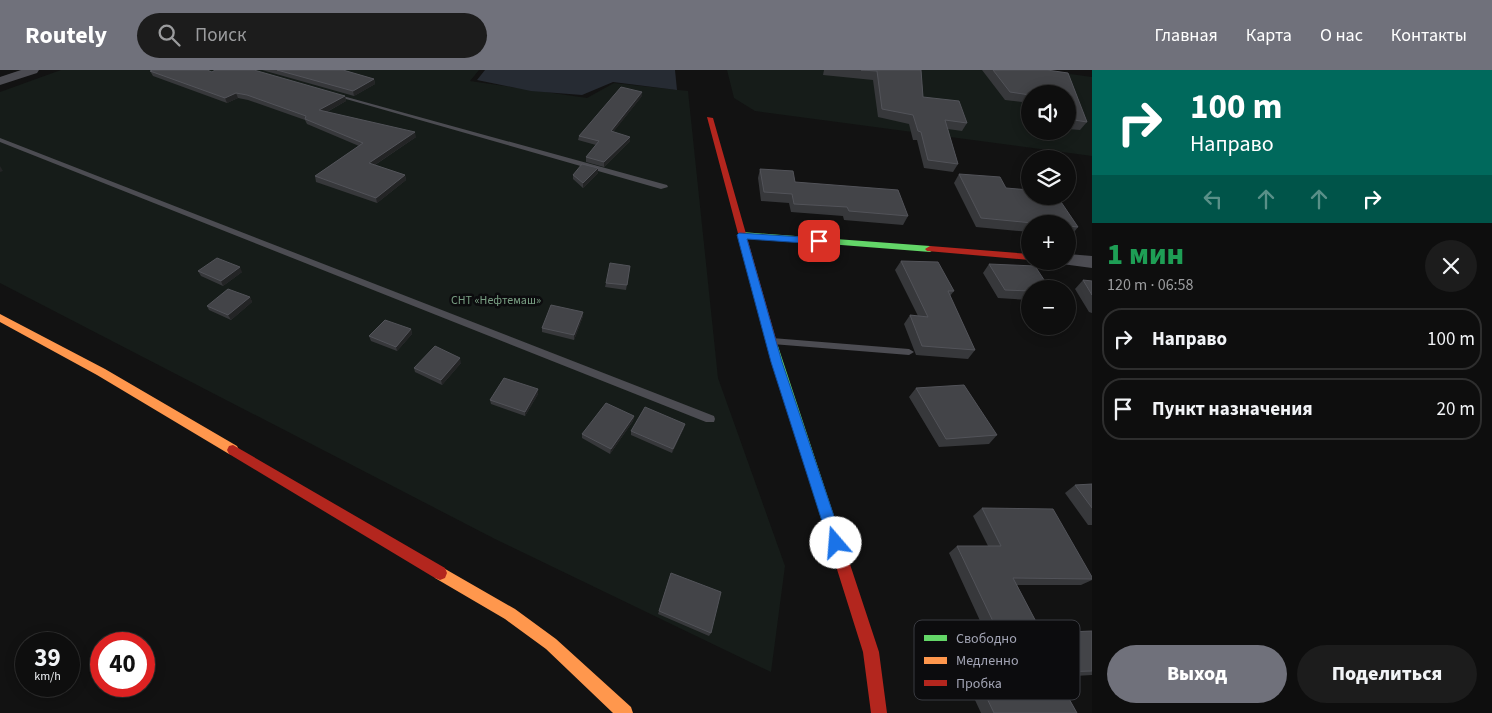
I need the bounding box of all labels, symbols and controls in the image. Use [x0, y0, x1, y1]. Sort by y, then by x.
search box [137, 13, 487, 58]
text: Routely [25, 18, 107, 53]
icon: search [155, 21, 183, 49]
text: Поиск [195, 22, 246, 49]
text: Главная [1155, 23, 1218, 48]
text: Карта [1246, 23, 1292, 48]
text: О нас [1320, 23, 1363, 48]
text: Контакты [1391, 23, 1467, 48]
text: 100 m [1190, 82, 1282, 132]
map controls [1021, 85, 1076, 335]
button: sound [1021, 85, 1076, 140]
icon: right [1107, 90, 1172, 155]
text: Направо [1190, 128, 1274, 160]
button: layers [1021, 150, 1076, 205]
icon: left [1199, 185, 1227, 213]
icon: ahead [1252, 185, 1280, 213]
icon: ahead [1305, 185, 1333, 213]
icon: right [1358, 185, 1386, 213]
button: + [1021, 215, 1076, 270]
pin [798, 220, 840, 262]
icon: arrive [805, 227, 833, 255]
text: 1 мин [1107, 233, 1184, 276]
button: close [1425, 240, 1477, 292]
text: 120 m · 06:58 [1107, 274, 1194, 296]
button: − [1021, 280, 1076, 335]
park label: СНТ «Нефтемаш» [451, 292, 541, 309]
icon: right [1109, 325, 1137, 353]
text: Направо [1152, 326, 1227, 353]
text: 100 m [1427, 326, 1475, 353]
icon: arrive [1109, 395, 1137, 423]
text: Пункт назначения [1152, 396, 1313, 423]
text: 20 m [1437, 396, 1475, 423]
position arrow [809, 516, 861, 568]
legend [914, 620, 1080, 700]
text: Свободно [956, 629, 1017, 649]
speed limit sign: 40 [90, 632, 155, 697]
text: 39 [34, 640, 61, 676]
button: Выход [1107, 645, 1287, 703]
button: Поделиться [1297, 645, 1477, 703]
text: Медленно [956, 651, 1019, 671]
text: km/h [34, 668, 61, 685]
text: Пробка [956, 674, 1002, 694]

